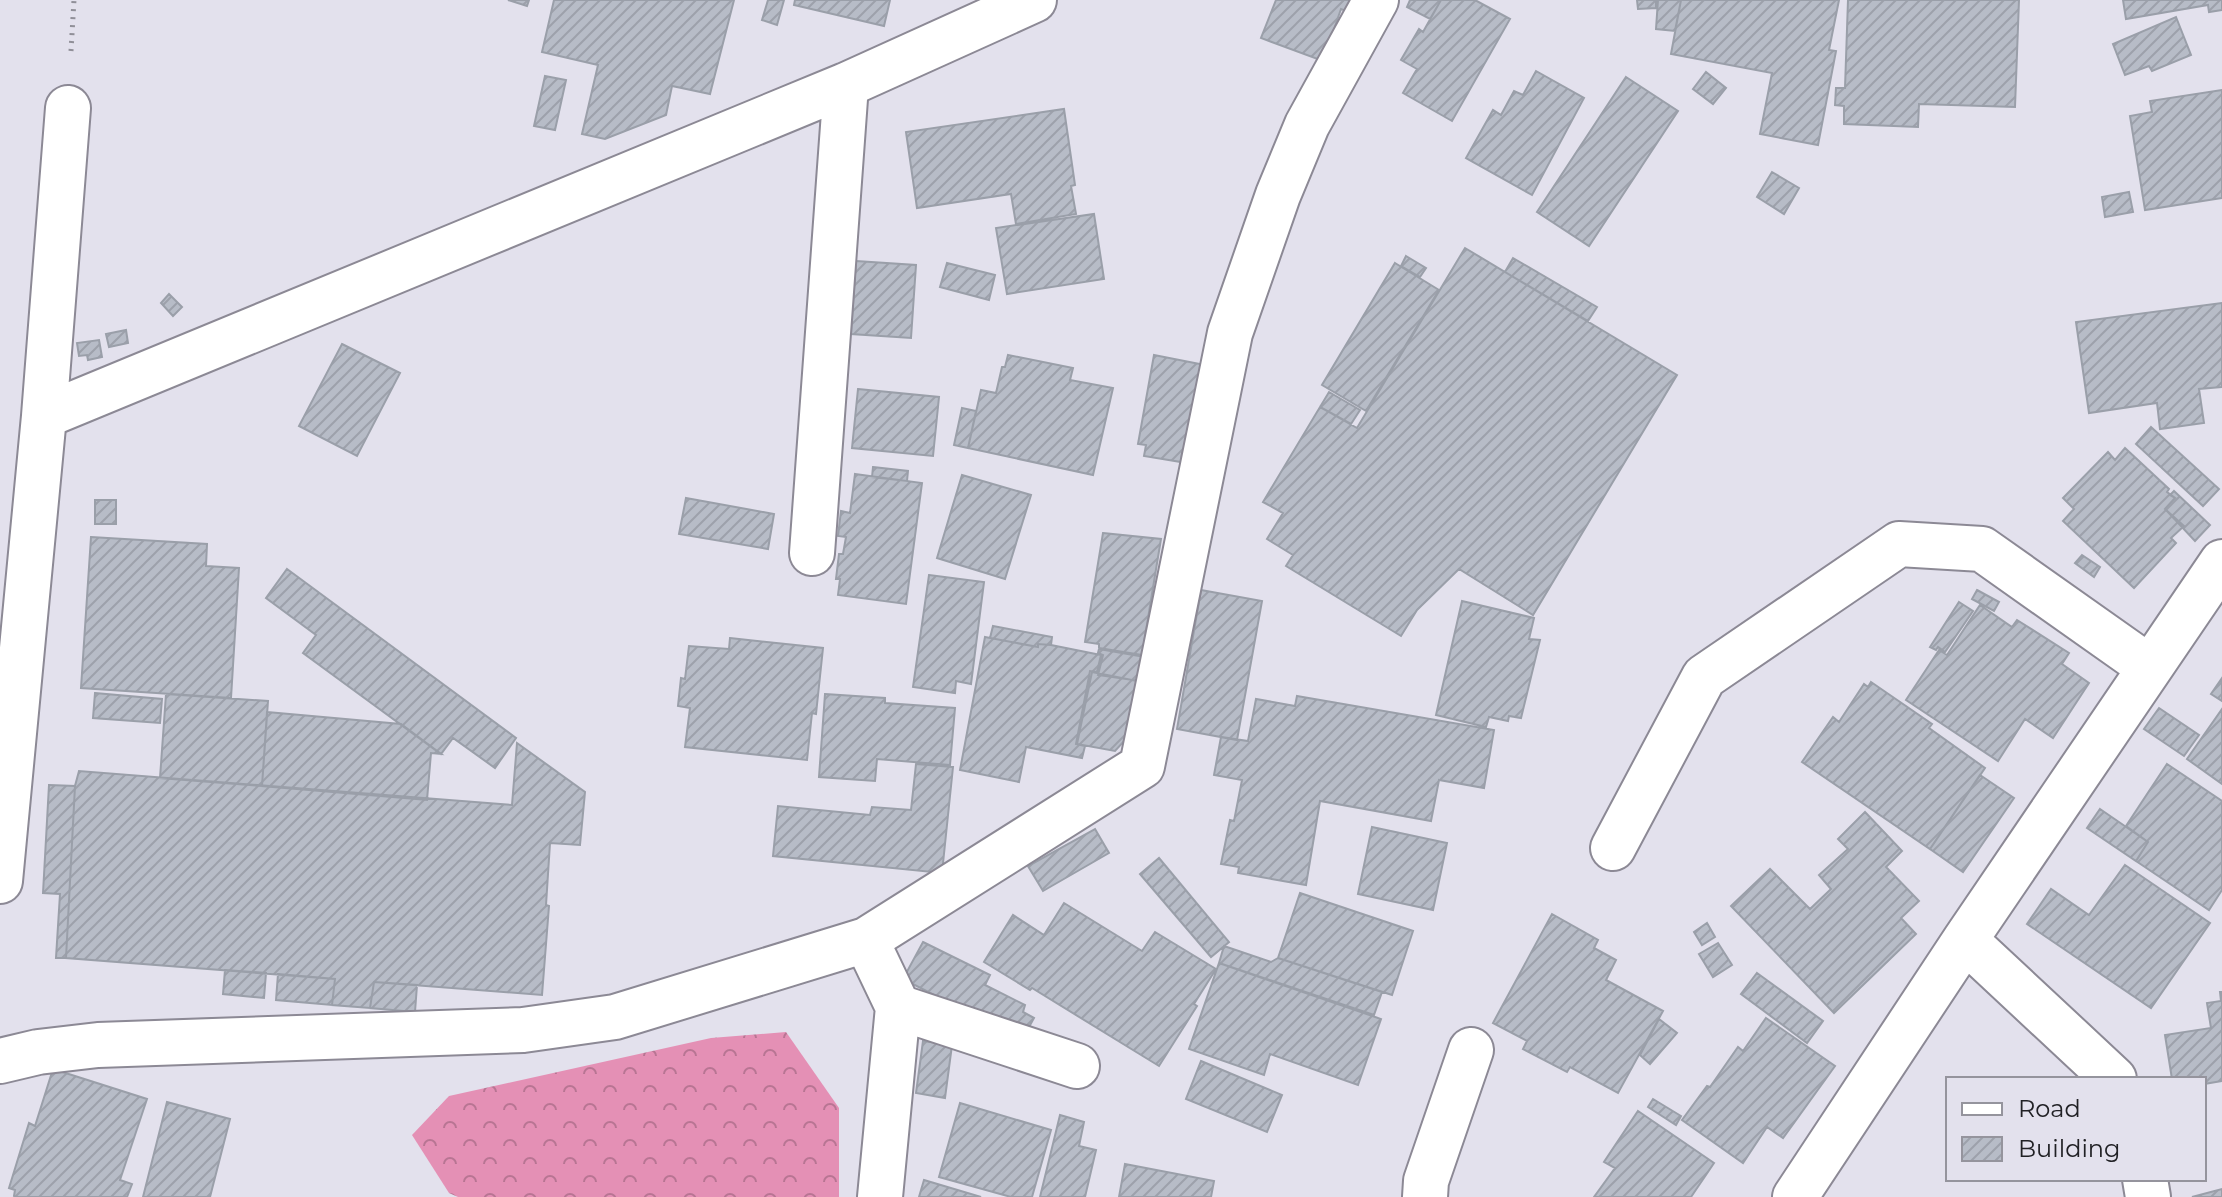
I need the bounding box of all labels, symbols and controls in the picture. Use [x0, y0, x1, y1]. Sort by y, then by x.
legend [1946, 1077, 2206, 1181]
text: Road [2018, 1094, 2081, 1123]
text: Building [2018, 1134, 2121, 1163]

